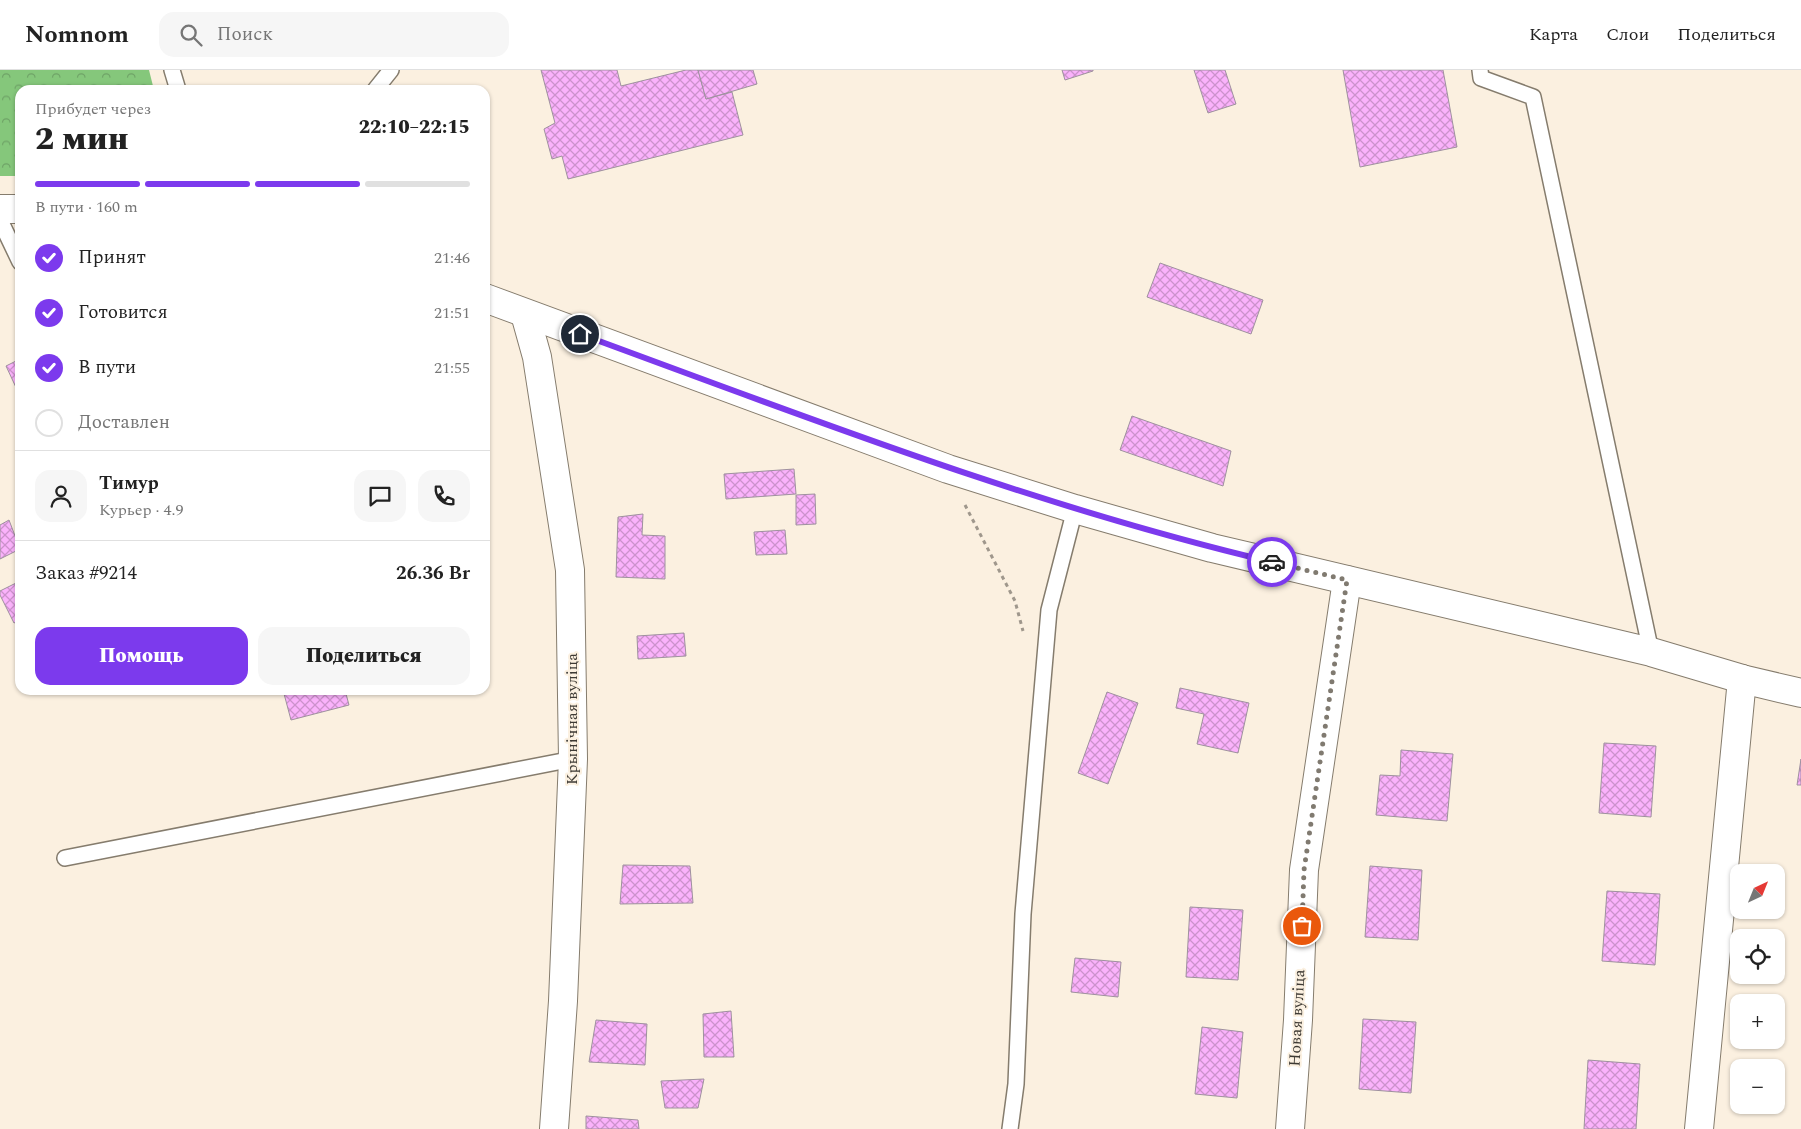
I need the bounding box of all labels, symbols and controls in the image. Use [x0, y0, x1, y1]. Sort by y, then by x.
search box [159, 12, 509, 57]
text: Nomnom [25, 17, 129, 53]
text: Поиск [217, 20, 273, 49]
icon: search [177, 21, 205, 49]
text: Карта [1529, 21, 1578, 48]
text: Слои [1606, 21, 1649, 48]
text: Поделиться [1677, 21, 1776, 48]
text: Прибудет через [35, 97, 151, 121]
text: 22:10–22:15 [359, 113, 470, 142]
text: 2 мин [35, 115, 129, 164]
text: В пути · 160 m [35, 195, 138, 219]
text: Принят [78, 243, 146, 272]
icon: check [35, 244, 63, 272]
text: 21:46 [434, 246, 470, 270]
text: Готовится [78, 298, 168, 327]
icon: check [35, 299, 63, 327]
text: 21:51 [434, 301, 470, 325]
pin [559, 313, 601, 355]
icon: home [566, 320, 594, 348]
text: В пути [78, 353, 136, 382]
icon: check [35, 354, 63, 382]
text: 21:55 [434, 356, 470, 380]
text: Доставлен [78, 408, 170, 437]
text: Тимур [99, 469, 159, 498]
button: person [35, 470, 87, 522]
button: chat [354, 470, 406, 522]
button: phone [418, 470, 470, 522]
text: Курьер · 4.9 [99, 498, 184, 522]
courier [1247, 537, 1297, 587]
icon: car [1258, 548, 1286, 576]
text: Заказ #9214 [35, 559, 137, 588]
text: 26.36 Br [396, 559, 470, 588]
button: Помощь [35, 627, 248, 685]
button: Поделиться [258, 627, 470, 685]
street label: Крынічная вуліца [560, 653, 584, 785]
north arrow [1730, 864, 1785, 919]
map controls [1730, 864, 1785, 1114]
pin [1281, 905, 1323, 947]
icon: bag [1288, 912, 1316, 940]
button: locate [1730, 929, 1785, 984]
street label: Новая вуліца [1282, 969, 1312, 1067]
button: + [1730, 994, 1785, 1049]
button: − [1730, 1059, 1785, 1114]

